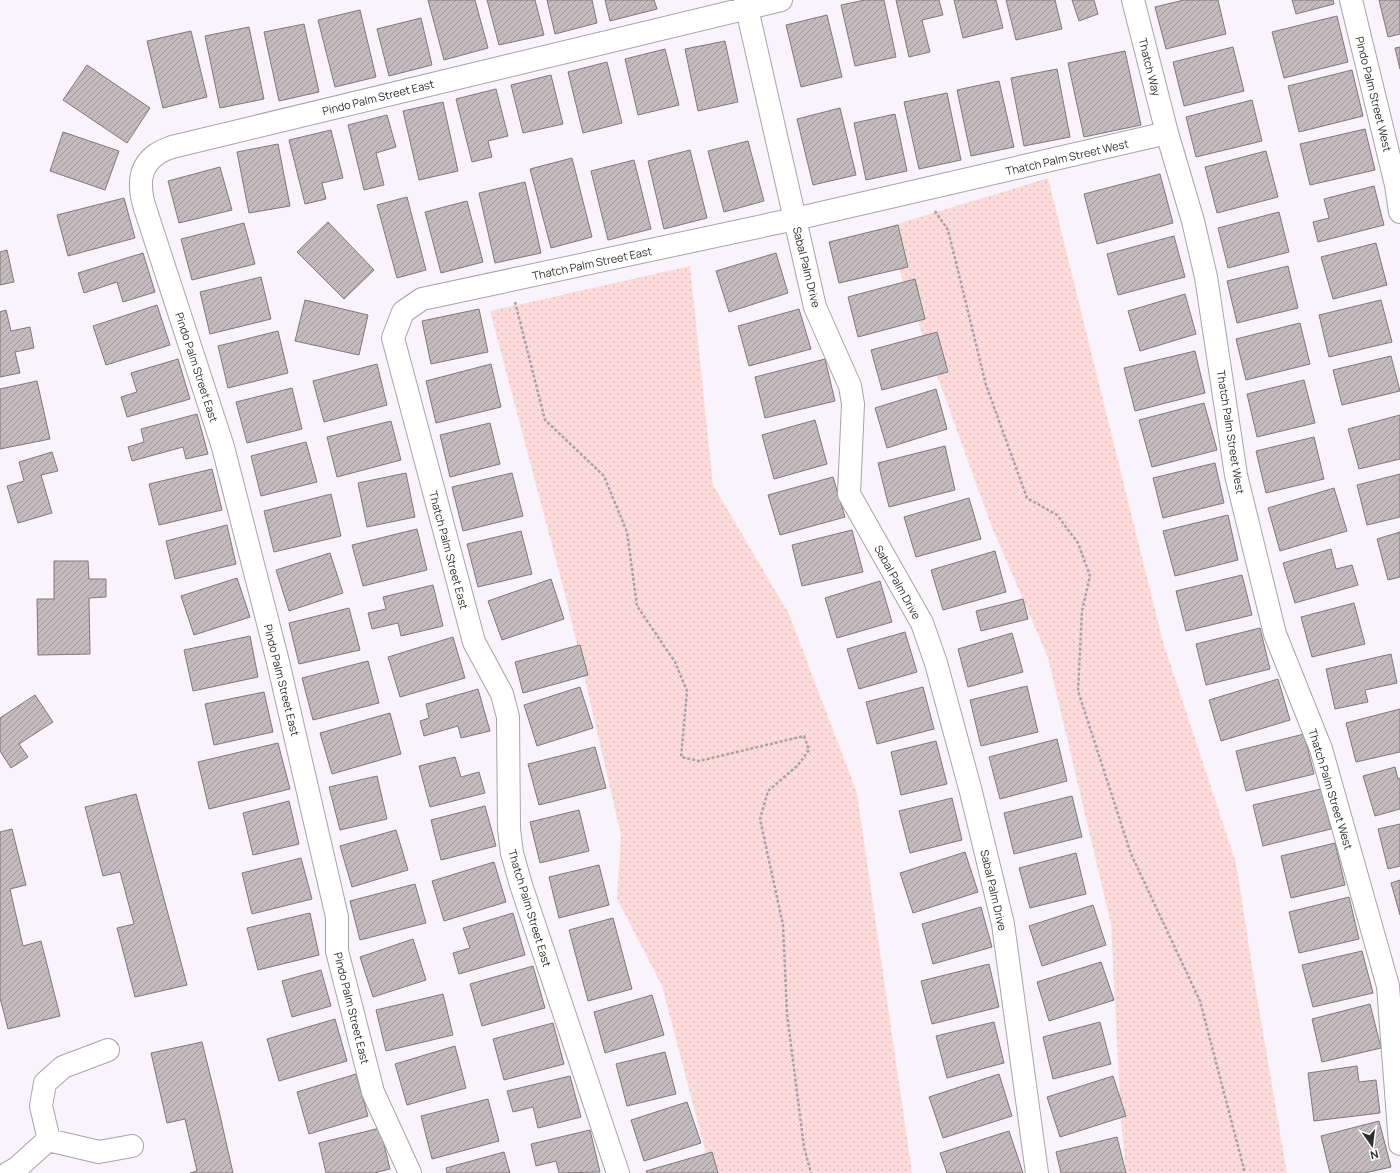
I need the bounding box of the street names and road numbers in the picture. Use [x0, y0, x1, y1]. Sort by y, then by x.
street label: Pindo Palm Street West [1352, 35, 1396, 153]
street label: Thatch Way [1136, 36, 1165, 98]
street label: Pindo Palm Street East [321, 76, 435, 118]
street label: Thatch Palm Street West [1004, 136, 1130, 178]
street label: Sabal Palm Drive [790, 225, 824, 309]
street label: Thatch Palm Street East [531, 243, 653, 283]
street label: Pindo Palm Street East [172, 310, 222, 424]
street label: Thatch Palm Street West [1214, 369, 1248, 495]
street label: Thatch Palm Street East [426, 489, 472, 611]
street label: Sabal Palm Drive [871, 542, 925, 622]
street label: Pindo Palm Street East [261, 623, 303, 737]
street label: Thatch Palm Street West [1305, 727, 1357, 851]
street label: Thatch Palm Street East [505, 848, 555, 968]
street label: Sabal Palm Drive [977, 848, 1011, 932]
street label: Pindo Palm Street East [331, 951, 373, 1065]

